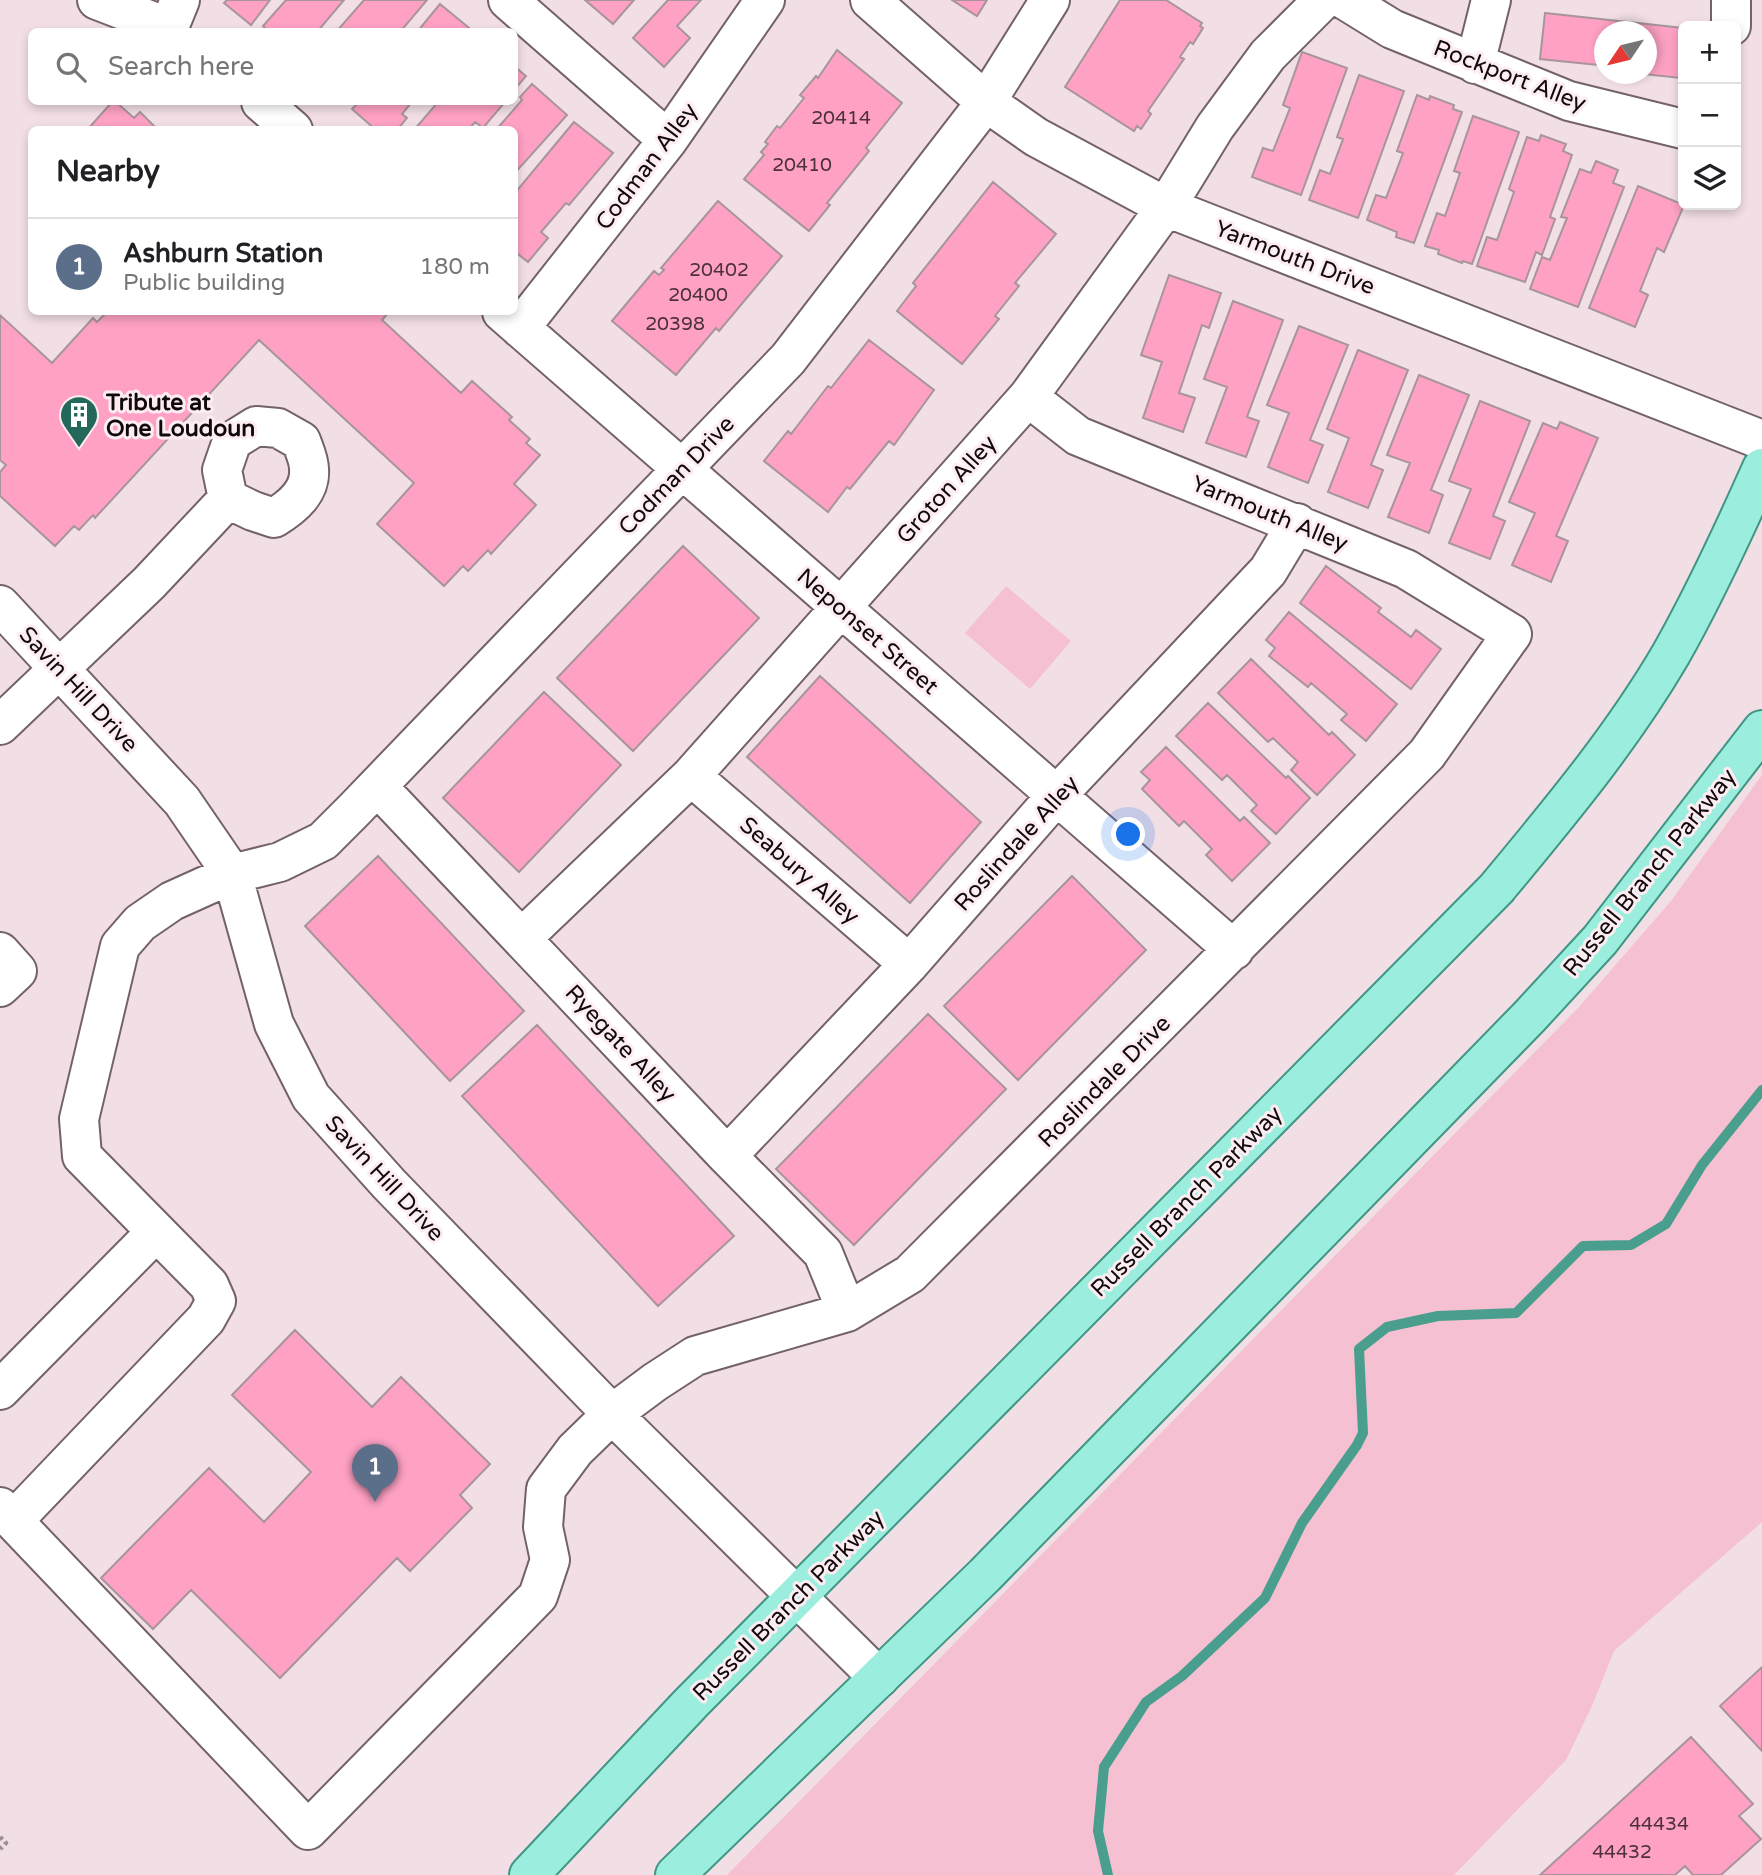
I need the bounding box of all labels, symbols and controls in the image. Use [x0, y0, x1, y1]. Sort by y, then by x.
north arrow [1594, 21, 1657, 84]
map controls [1678, 21, 1741, 210]
button: + [1678, 21, 1741, 84]
search box [28, 28, 518, 105]
street label: Rockport Alley [1429, 34, 1590, 118]
icon: search [52, 48, 90, 86]
text: Search here [108, 51, 254, 82]
button: − [1678, 84, 1741, 147]
street label: Codman Alley [590, 98, 704, 236]
house number: 20414 [811, 107, 871, 129]
button: layers [1678, 147, 1741, 210]
text: Nearby [56, 153, 160, 190]
house number: 20410 [772, 154, 832, 176]
street label: Yarmouth Drive [1211, 215, 1379, 301]
text: Ashburn Station [123, 238, 323, 269]
text: 1 [72, 253, 86, 281]
text: 180 m [420, 253, 490, 281]
house number: 20402 [689, 259, 749, 281]
text: Public building [123, 269, 285, 297]
house number: 20400 [668, 284, 728, 306]
house number: 20398 [645, 313, 705, 335]
place label: Tribute at One Loudoun [105, 389, 255, 443]
building icon: Tribute at One Loudoun [58, 394, 100, 449]
street label: Codman Drive [613, 410, 741, 541]
street label: Groton Alley [891, 430, 1003, 550]
street label: Yarmouth Alley [1187, 470, 1352, 558]
street label: Neponset Street [791, 563, 944, 701]
street label: Savin Hill Drive [13, 621, 144, 758]
street label: Russell Branch Parkway [1557, 763, 1742, 982]
street label: Roslindale Alley [949, 770, 1085, 917]
street label: Seabury Alley [734, 811, 865, 930]
your location [1111, 817, 1145, 851]
street label: Ryegate Alley [559, 979, 682, 1108]
street label: Roslindale Drive [1033, 1010, 1177, 1154]
street label: Russell Branch Parkway [1085, 1100, 1288, 1303]
street label: Savin Hill Drive [319, 1110, 450, 1247]
pin: 1 [352, 1444, 398, 1502]
street label: Russell Branch Parkway [687, 1504, 890, 1707]
house number: 44434 [1629, 1813, 1689, 1835]
house number: 44432 [1592, 1841, 1652, 1863]

